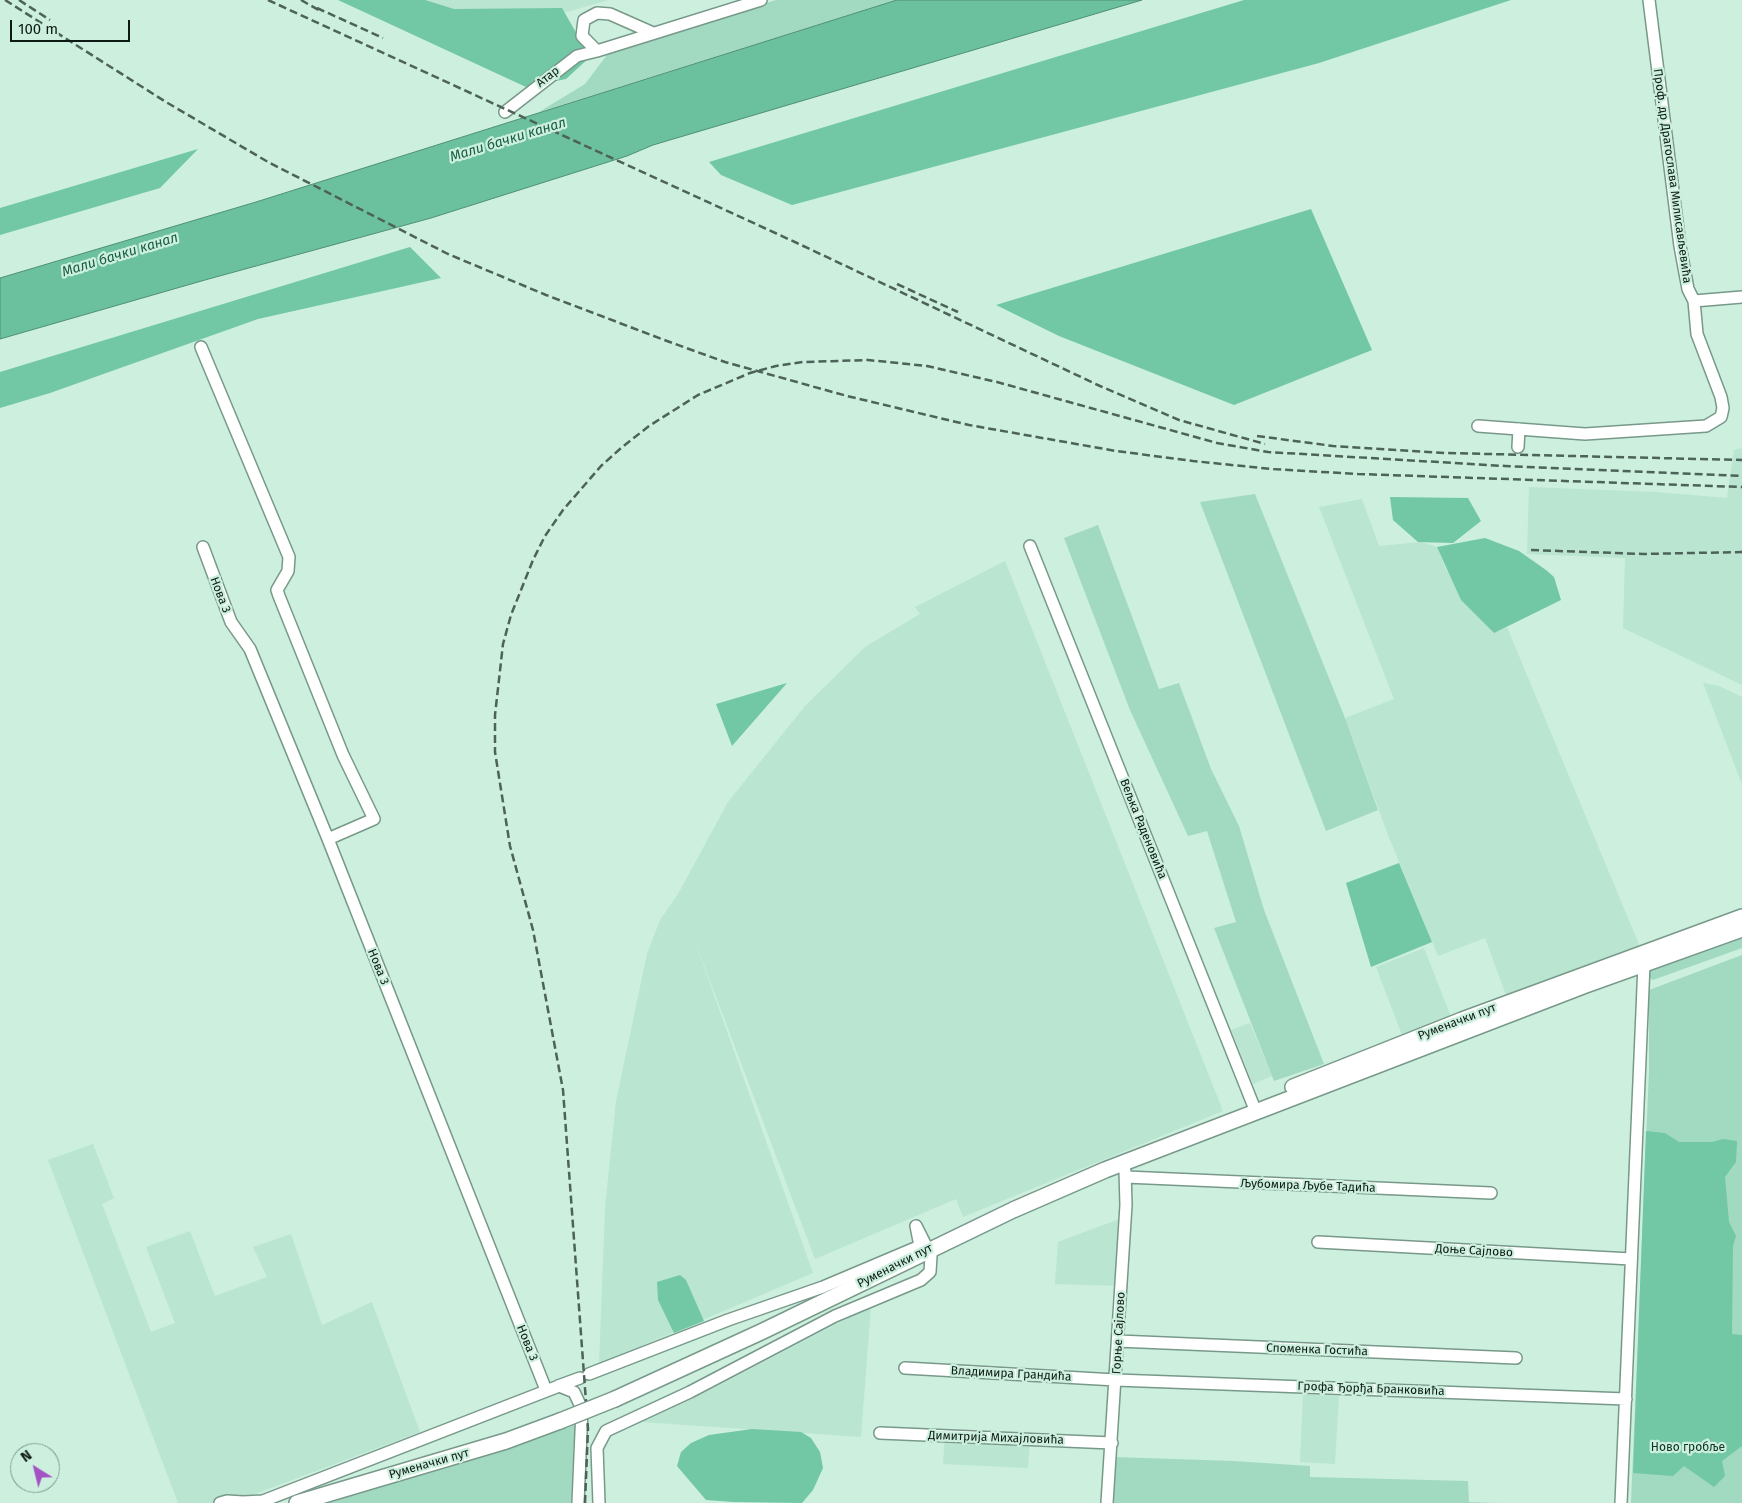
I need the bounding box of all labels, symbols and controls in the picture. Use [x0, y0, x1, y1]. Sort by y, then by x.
scale bar [12, 10, 132, 42]
text: 100 m [18, 20, 58, 38]
street label: Атар [534, 64, 562, 90]
street label: Проф. др Драгослава Милисављевића [1650, 68, 1694, 284]
water label: Мали бачки канал [448, 114, 568, 166]
water label: Мали бачки канал [60, 229, 180, 281]
street label: Нова 3 [207, 575, 233, 615]
street label: Вељка Раденовића [1116, 777, 1170, 881]
street label: Нова 3 [364, 947, 392, 987]
street label: Руменачки пут [1416, 1000, 1498, 1044]
street label: Љубомира Љубе Тадића [1240, 1176, 1376, 1196]
street label: Руменачки пут [855, 1241, 935, 1291]
street label: Доње Сајлово [1435, 1242, 1513, 1260]
street label: Горње Сајлово [1110, 1291, 1128, 1375]
street label: Нова 3 [513, 1323, 541, 1363]
street label: Споменка Гостића [1266, 1341, 1368, 1359]
street label: Владимира Грандића [950, 1364, 1072, 1384]
street label: Грофа Ђорђа Бранковића [1297, 1379, 1445, 1399]
street label: Димитрија Михајловића [928, 1428, 1064, 1448]
park label: Ново гробље [1651, 1441, 1725, 1455]
north arrow [10, 1443, 60, 1493]
street label: Руменачки пут [387, 1446, 471, 1482]
text: N [18, 1447, 35, 1466]

